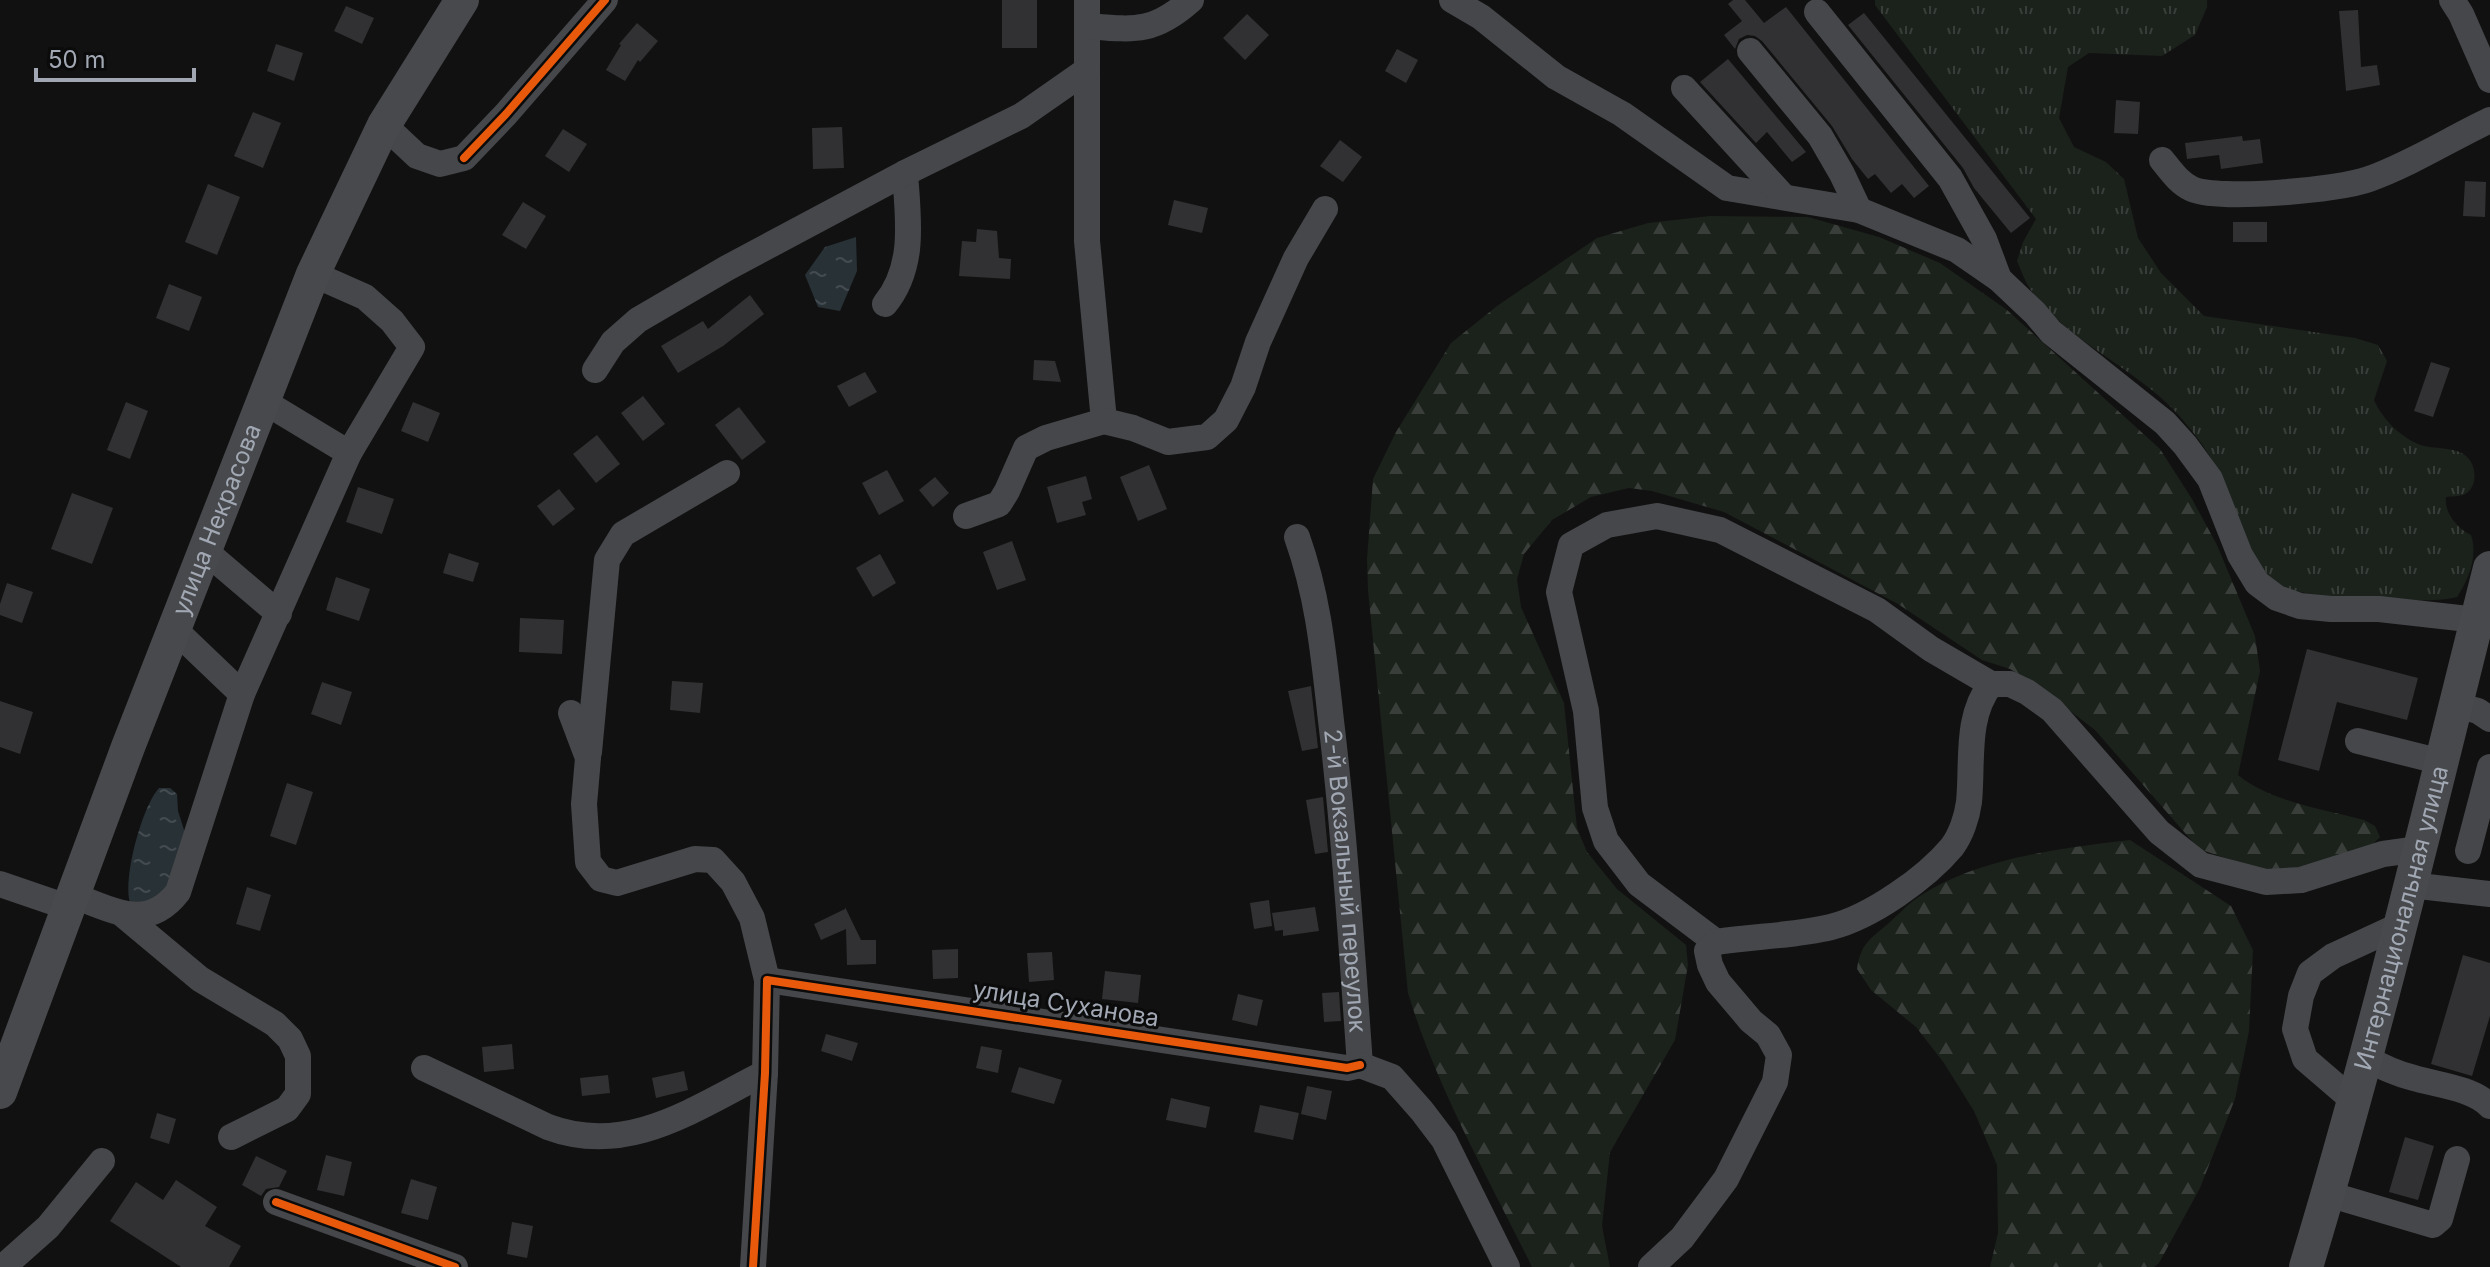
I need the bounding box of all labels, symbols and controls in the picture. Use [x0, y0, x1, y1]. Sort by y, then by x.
scale bar [36, 32, 194, 82]
text: 50 m [48, 45, 106, 74]
street label: улица Некрасова [166, 420, 267, 620]
street label: 2-й Вокзальный переулок [1318, 727, 1373, 1034]
street label: Интернациональная улица [2348, 763, 2454, 1073]
street label: улица Суханова [971, 974, 1161, 1033]

